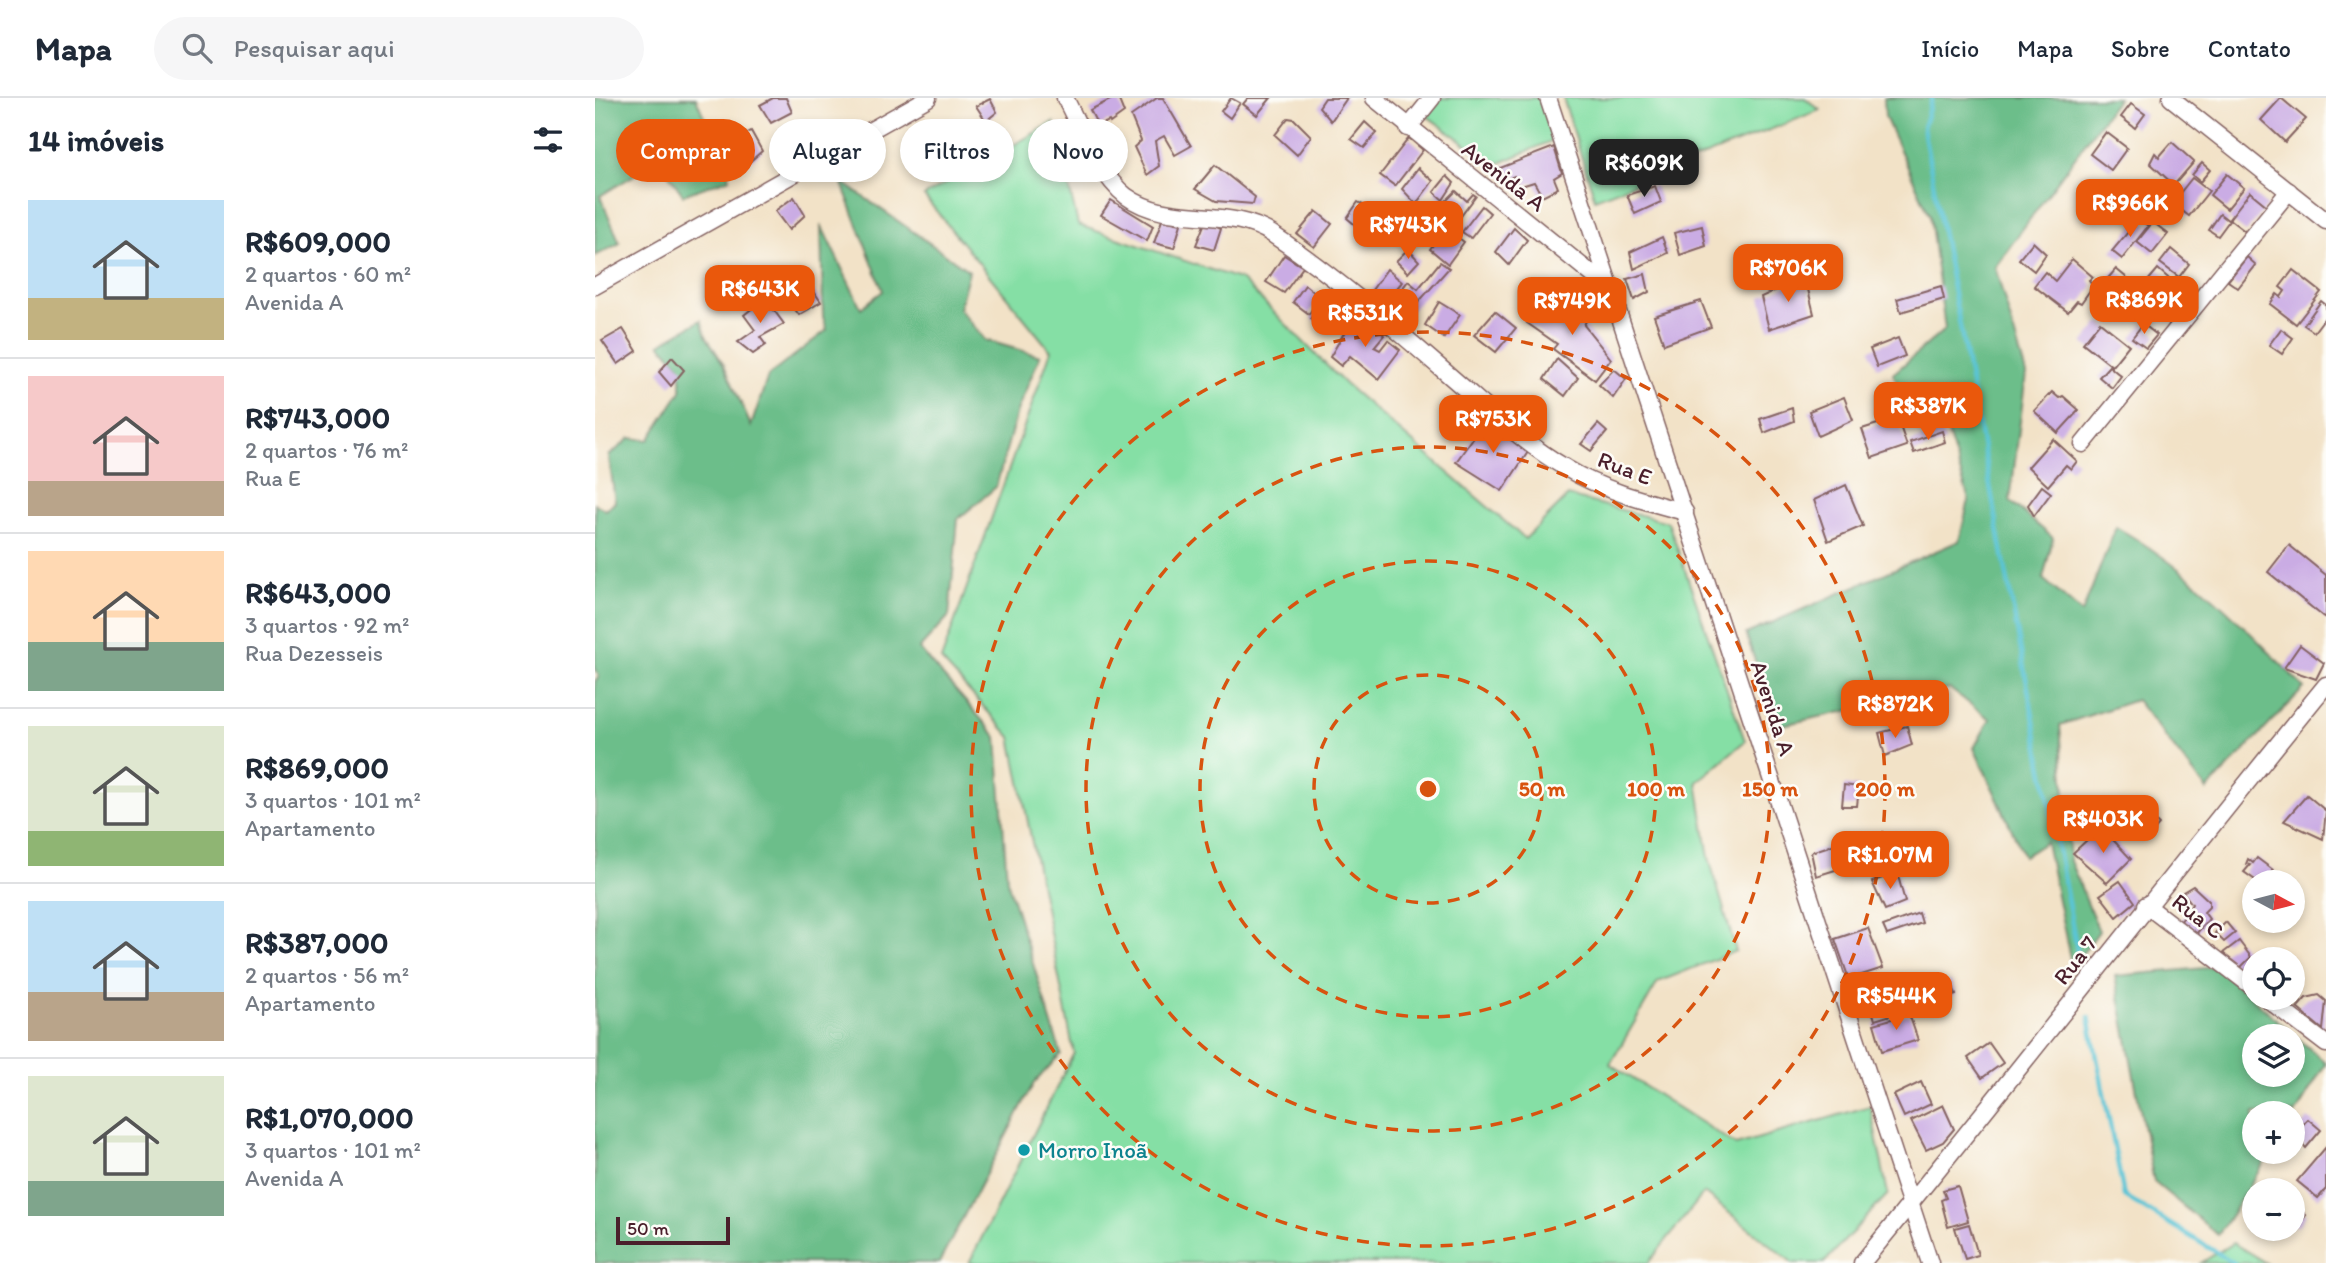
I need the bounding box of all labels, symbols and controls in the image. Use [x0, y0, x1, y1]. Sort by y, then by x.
search box [154, 17, 644, 80]
text: Mapa [35, 29, 112, 68]
icon: search [178, 29, 216, 67]
text: Pesquisar aqui [234, 32, 395, 64]
text: Início [1921, 34, 1979, 63]
text: Mapa [2017, 34, 2073, 63]
text: Sobre [2111, 34, 2170, 63]
text: Contato [2208, 34, 2291, 63]
chip: Comprar [616, 119, 755, 182]
chip: Alugar [769, 119, 886, 182]
chip: Filtros [900, 119, 1014, 182]
chip: Novo [1028, 119, 1128, 182]
icon: filters [529, 121, 567, 159]
text: 14 imóveis [28, 122, 164, 159]
street label: Avenida A [1457, 135, 1552, 218]
pin: R$609K [1587, 140, 1701, 199]
text: R$609K [1605, 148, 1683, 176]
pin: R$966K [2073, 180, 2187, 239]
text: R$966K [2092, 188, 2168, 216]
pin: R$743K [1351, 202, 1465, 261]
text: R$743K [1369, 210, 1447, 238]
text: R$609,000 [245, 223, 391, 260]
icon: home [84, 228, 168, 312]
pin: R$706K [1731, 244, 1845, 304]
text: R$706K [1749, 253, 1827, 281]
text: 2 quartos · 60 m² [245, 260, 411, 288]
pin: R$643K [703, 266, 817, 325]
text: R$643K [721, 274, 799, 302]
pin: R$869K [2087, 276, 2201, 336]
pin: R$749K [1515, 278, 1629, 337]
text: R$869K [2106, 285, 2182, 313]
text: R$749K [1533, 286, 1611, 314]
text: Avenida A [245, 288, 344, 316]
pin: R$531K [1308, 289, 1422, 349]
text: R$531K [1327, 298, 1403, 326]
pin: R$387K [1871, 382, 1985, 442]
text: R$387K [1890, 391, 1966, 419]
pin: R$753K [1436, 396, 1550, 455]
text: R$743,000 [245, 399, 390, 436]
icon: home [84, 404, 168, 488]
text: R$753K [1455, 404, 1531, 432]
text: 2 quartos · 76 m² [245, 436, 408, 464]
street label: Rua E [1594, 445, 1656, 491]
text: Rua E [245, 464, 301, 492]
text: R$643,000 [245, 574, 391, 611]
icon: home [84, 579, 168, 663]
text: 3 quartos · 92 m² [245, 611, 409, 639]
text: Rua Dezesseis [245, 639, 383, 667]
street label: Avenida A [1744, 657, 1802, 759]
pin: R$872K [1838, 680, 1952, 740]
text: R$872K [1857, 689, 1933, 717]
text: R$869,000 [245, 749, 389, 786]
icon: home [84, 754, 168, 838]
text: 50 m [1519, 776, 1566, 801]
text: 100 m [1627, 776, 1685, 801]
text: 150 m [1742, 776, 1798, 801]
text: 200 m [1855, 776, 1915, 801]
centre of rings [1416, 777, 1440, 801]
text: 3 quartos · 101 m² [245, 786, 421, 814]
pin: R$403K [2046, 796, 2160, 855]
text: R$403K [2063, 804, 2143, 832]
text: Apartamento [245, 814, 376, 842]
pin: R$1.07M [1825, 832, 1955, 891]
text: R$1.07M [1847, 840, 1933, 868]
north arrow [2242, 870, 2305, 933]
map controls [2242, 870, 2305, 1241]
street label: Rua C [2167, 887, 2229, 945]
text: R$387,000 [245, 924, 389, 961]
icon: home [84, 929, 168, 1013]
street label: Rua 7 [2047, 930, 2103, 990]
button: locate [2242, 947, 2305, 1010]
text: 2 quartos · 56 m² [245, 961, 409, 989]
pin: R$544K [1839, 972, 1953, 1032]
text: R$544K [1856, 981, 1936, 1009]
text: Apartamento [245, 989, 376, 1017]
button: layers [2242, 1024, 2305, 1087]
text: R$1,070,000 [245, 1099, 414, 1136]
button: + [2242, 1101, 2305, 1164]
icon: home [84, 1104, 168, 1188]
text: 3 quartos · 101 m² [245, 1136, 421, 1164]
place label: Morro Inoã [1038, 1136, 1148, 1164]
marker: Morro Inoã [1016, 1142, 1032, 1158]
text: Avenida A [245, 1164, 344, 1192]
button: − [2242, 1178, 2305, 1241]
scale bar [616, 1214, 730, 1246]
text: 50 m [627, 1217, 669, 1240]

